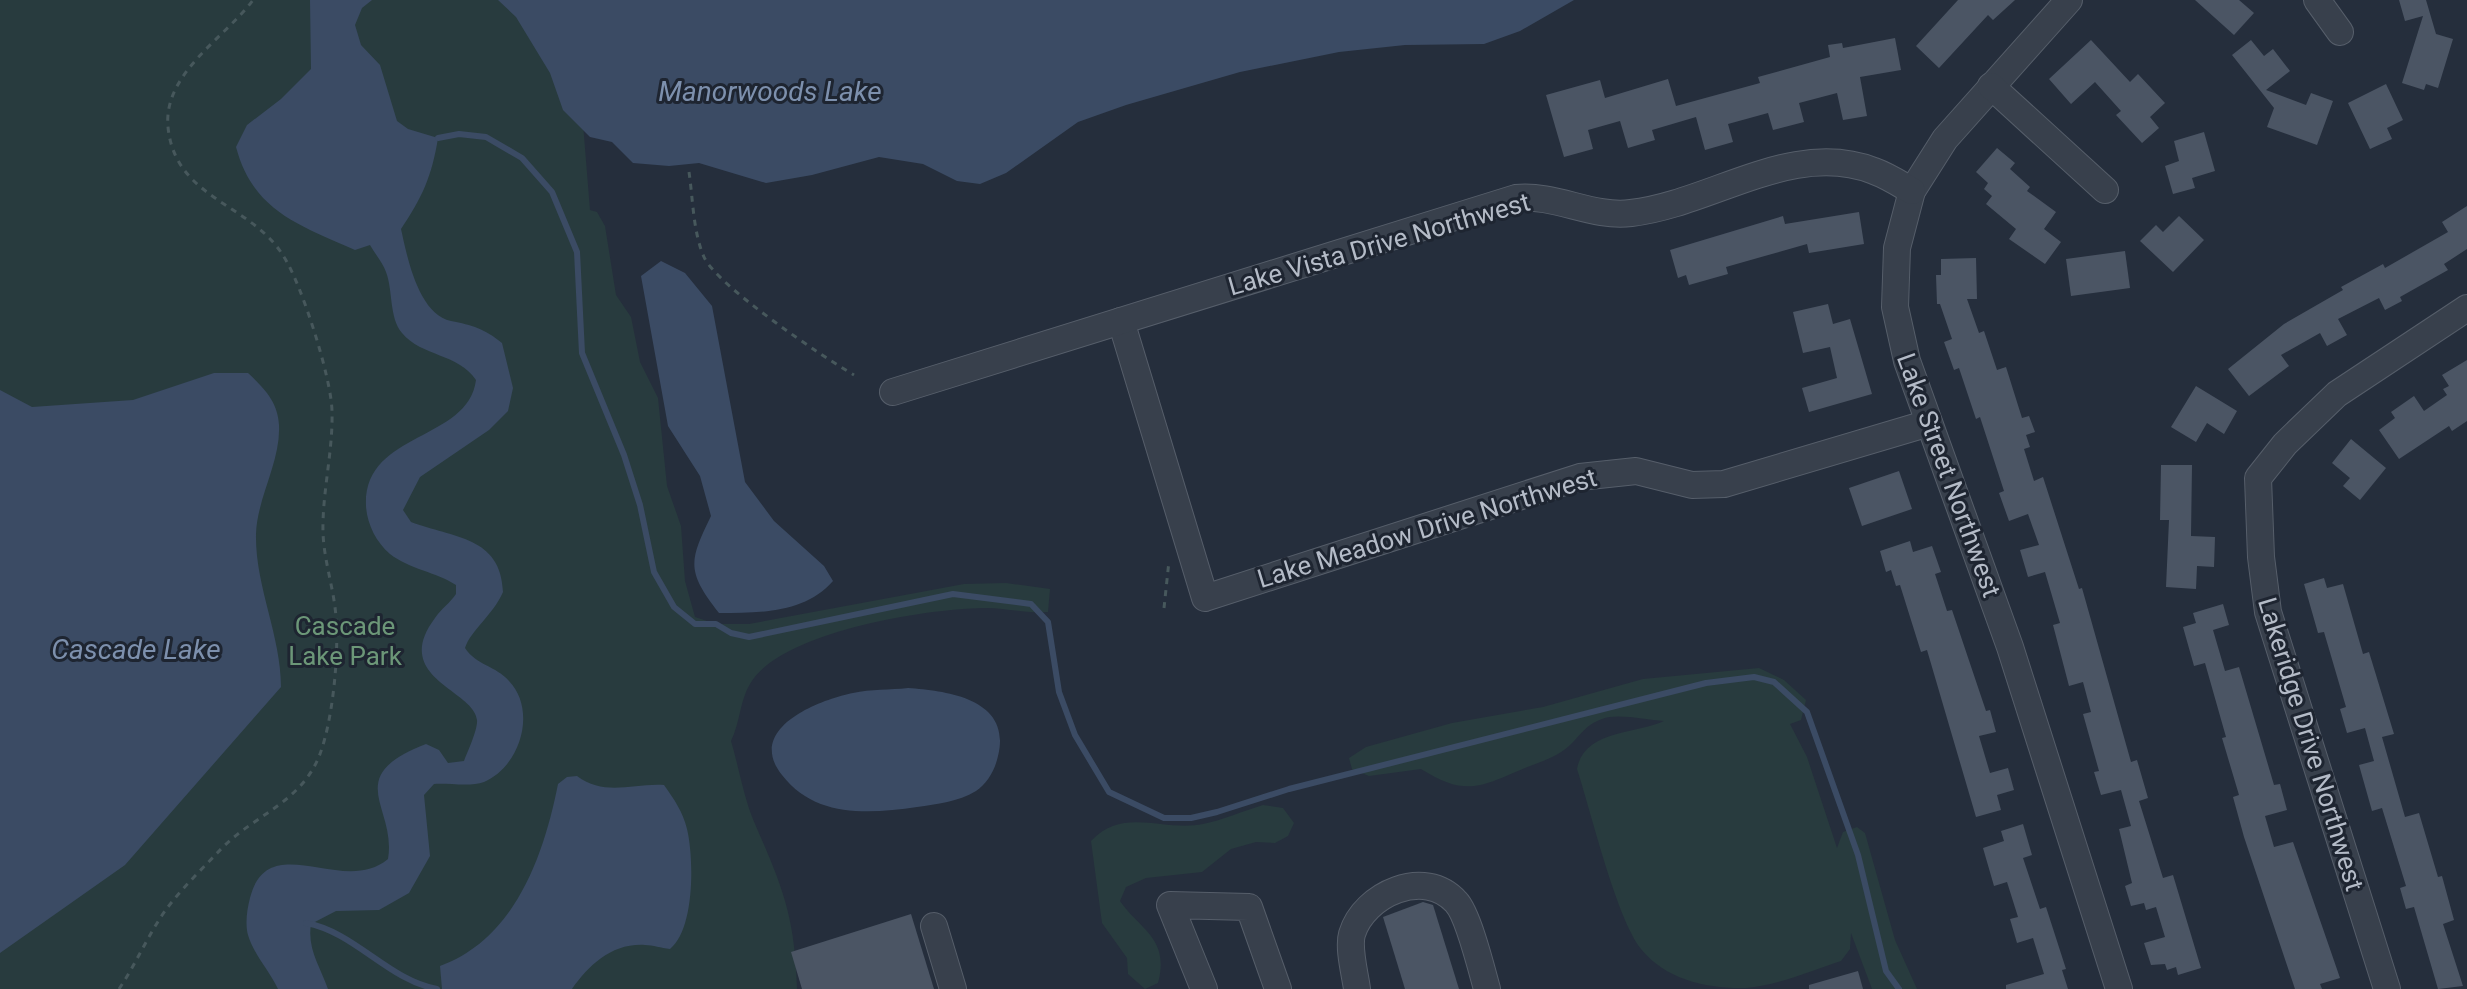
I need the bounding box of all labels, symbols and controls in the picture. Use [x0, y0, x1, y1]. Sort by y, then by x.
water label: Manorwoods Lake [658, 75, 882, 108]
street label: Lake Vista Drive Northwest [1225, 187, 1533, 301]
street label: Lake Street Northwest [1891, 349, 2007, 601]
street label: Lake Meadow Drive Northwest [1254, 462, 1600, 594]
street label: Lakeridge Drive Northwest [2252, 594, 2370, 894]
park label: Cascade Lake Park [288, 611, 403, 671]
water label: Cascade Lake [51, 633, 221, 666]

